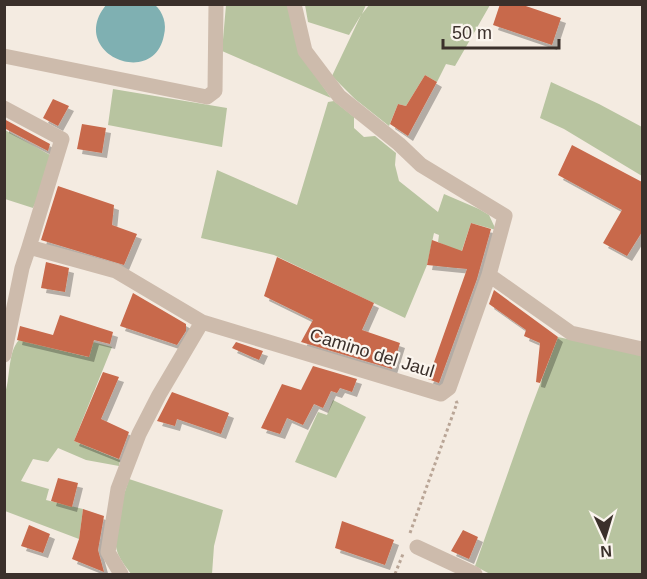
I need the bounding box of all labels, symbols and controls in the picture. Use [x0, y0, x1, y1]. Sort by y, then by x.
scale bar [443, 12, 558, 50]
text: 50 m [452, 23, 492, 43]
street label: Camino del Jaul [307, 325, 437, 381]
north arrow [575, 507, 635, 567]
text: N [600, 543, 612, 560]

